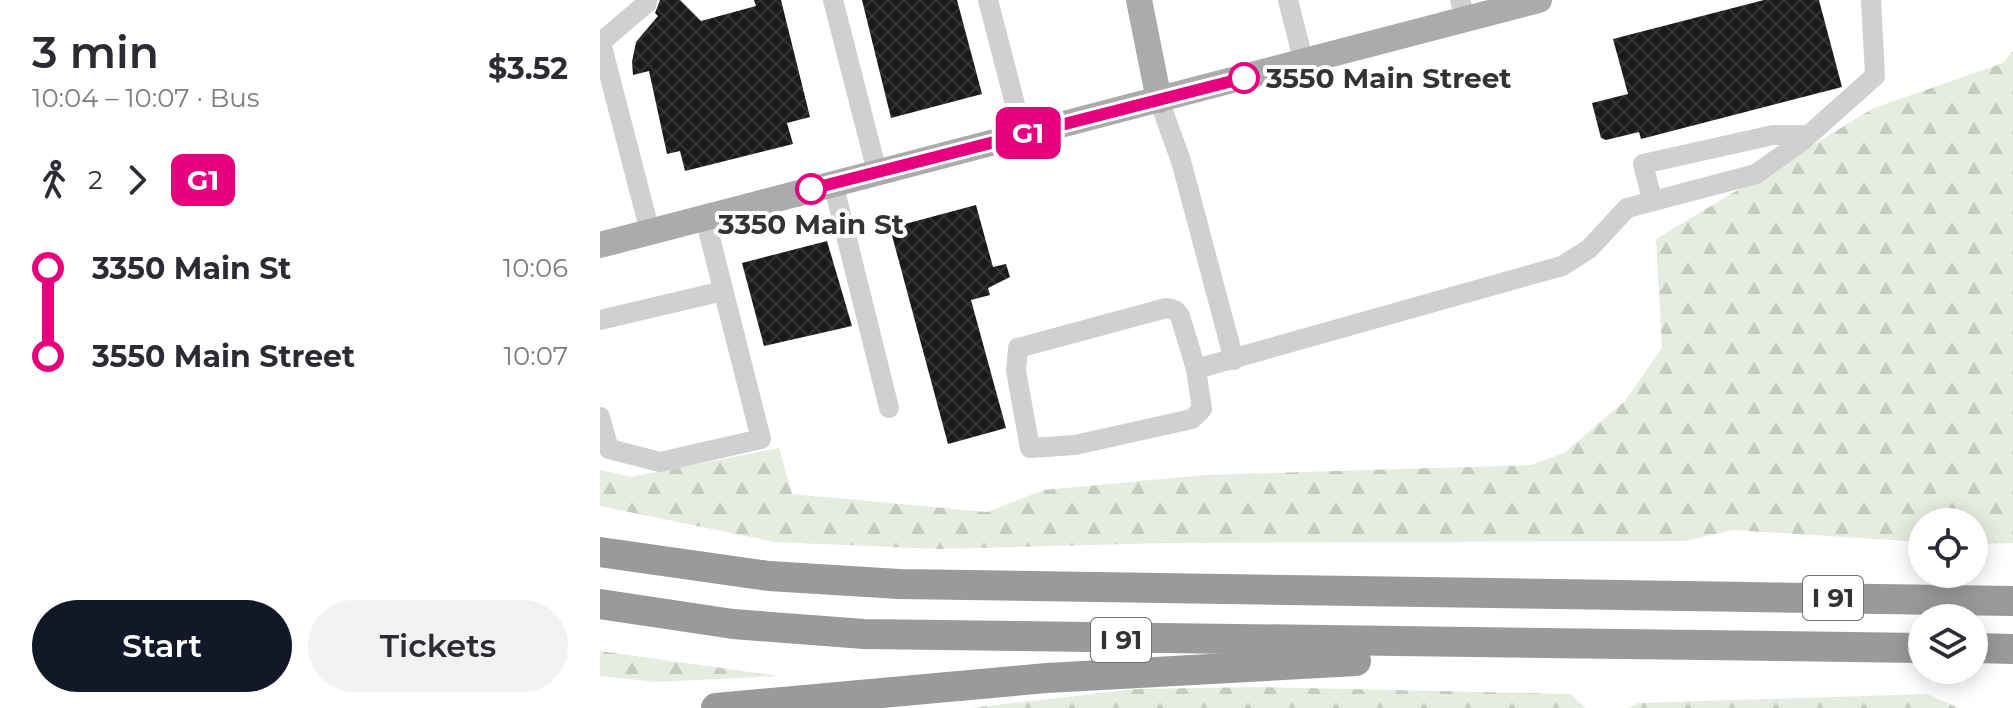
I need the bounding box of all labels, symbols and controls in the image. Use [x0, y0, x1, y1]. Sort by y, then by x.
text: 3 min [32, 25, 159, 79]
text: $3.52 [488, 50, 568, 87]
place label: 3550 Main Street [1265, 61, 1512, 95]
marker: 3550 Main Street [1229, 63, 1259, 93]
text: 10:04 – 10:07 · Bus [32, 82, 260, 114]
line badge: G1 [992, 107, 1064, 159]
text: G1 [1012, 116, 1044, 150]
icon: walk [32, 158, 76, 202]
icon: forward [115, 158, 159, 202]
text: G1 [187, 163, 219, 197]
text: 2 [88, 164, 103, 196]
marker: 3350 Main St [796, 174, 826, 204]
place label: 3350 Main St [717, 207, 904, 241]
text: 3350 Main St [92, 250, 291, 287]
text: 10:06 [503, 252, 568, 284]
text: 3550 Main Street [92, 338, 355, 375]
text: 10:07 [504, 340, 568, 372]
map controls [1908, 508, 1988, 684]
button: locate [1908, 508, 1988, 588]
road number: I 91 [1803, 576, 1863, 620]
button: Start [32, 600, 292, 692]
button: Tickets [308, 600, 568, 692]
button: layers [1908, 604, 1988, 684]
road number: I 91 [1091, 618, 1151, 662]

